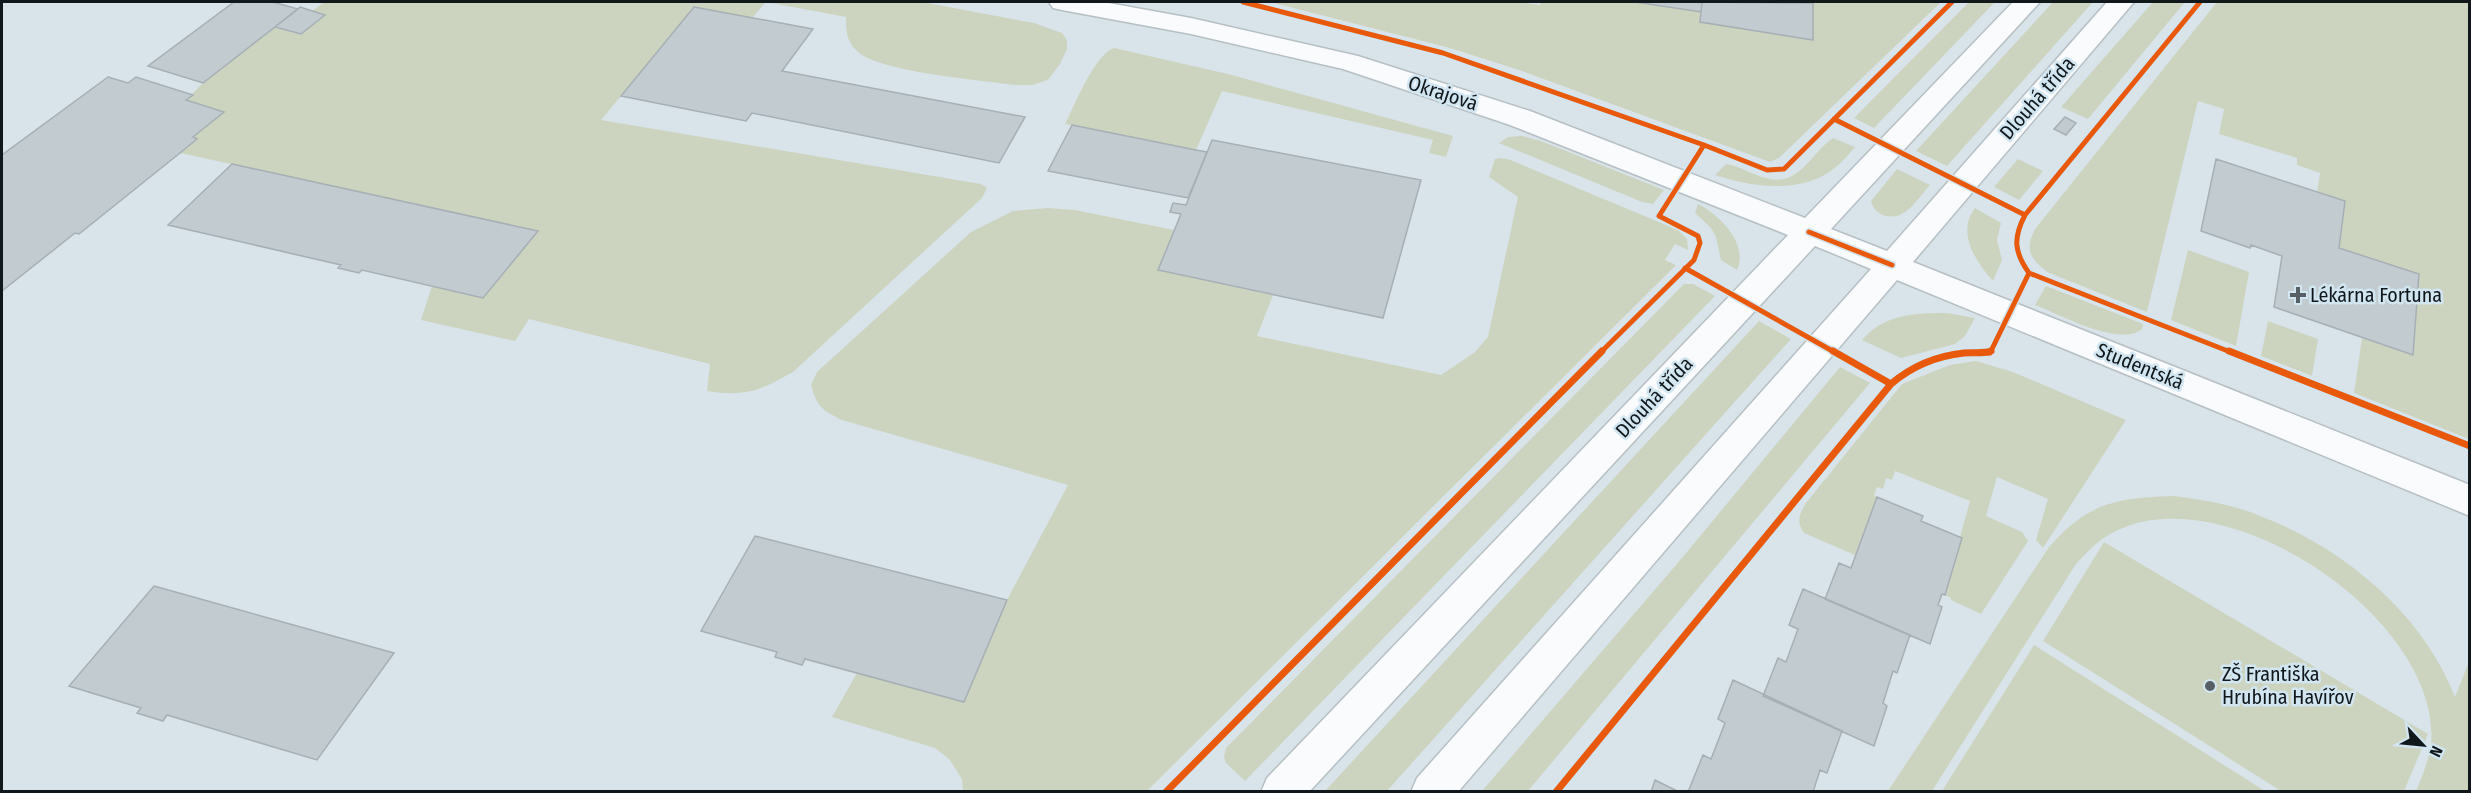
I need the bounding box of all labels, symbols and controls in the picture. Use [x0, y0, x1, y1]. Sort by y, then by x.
street label: Dlouhá třída [1995, 52, 2079, 144]
street label: Okrajová [1405, 71, 1481, 115]
place label: Lékárna Fortuna [2310, 283, 2442, 307]
marker: Lékárna Fortuna [2291, 288, 2305, 302]
street label: Studentská [2093, 338, 2187, 394]
street label: Dlouhá třída [1610, 352, 1698, 442]
place label: ZŠ Františka Hrubína Havířov [2222, 662, 2354, 709]
marker: ZŠ Františka Hrubína Havířov [2203, 679, 2217, 693]
north arrow [2393, 715, 2453, 775]
text: N [2425, 743, 2447, 760]

